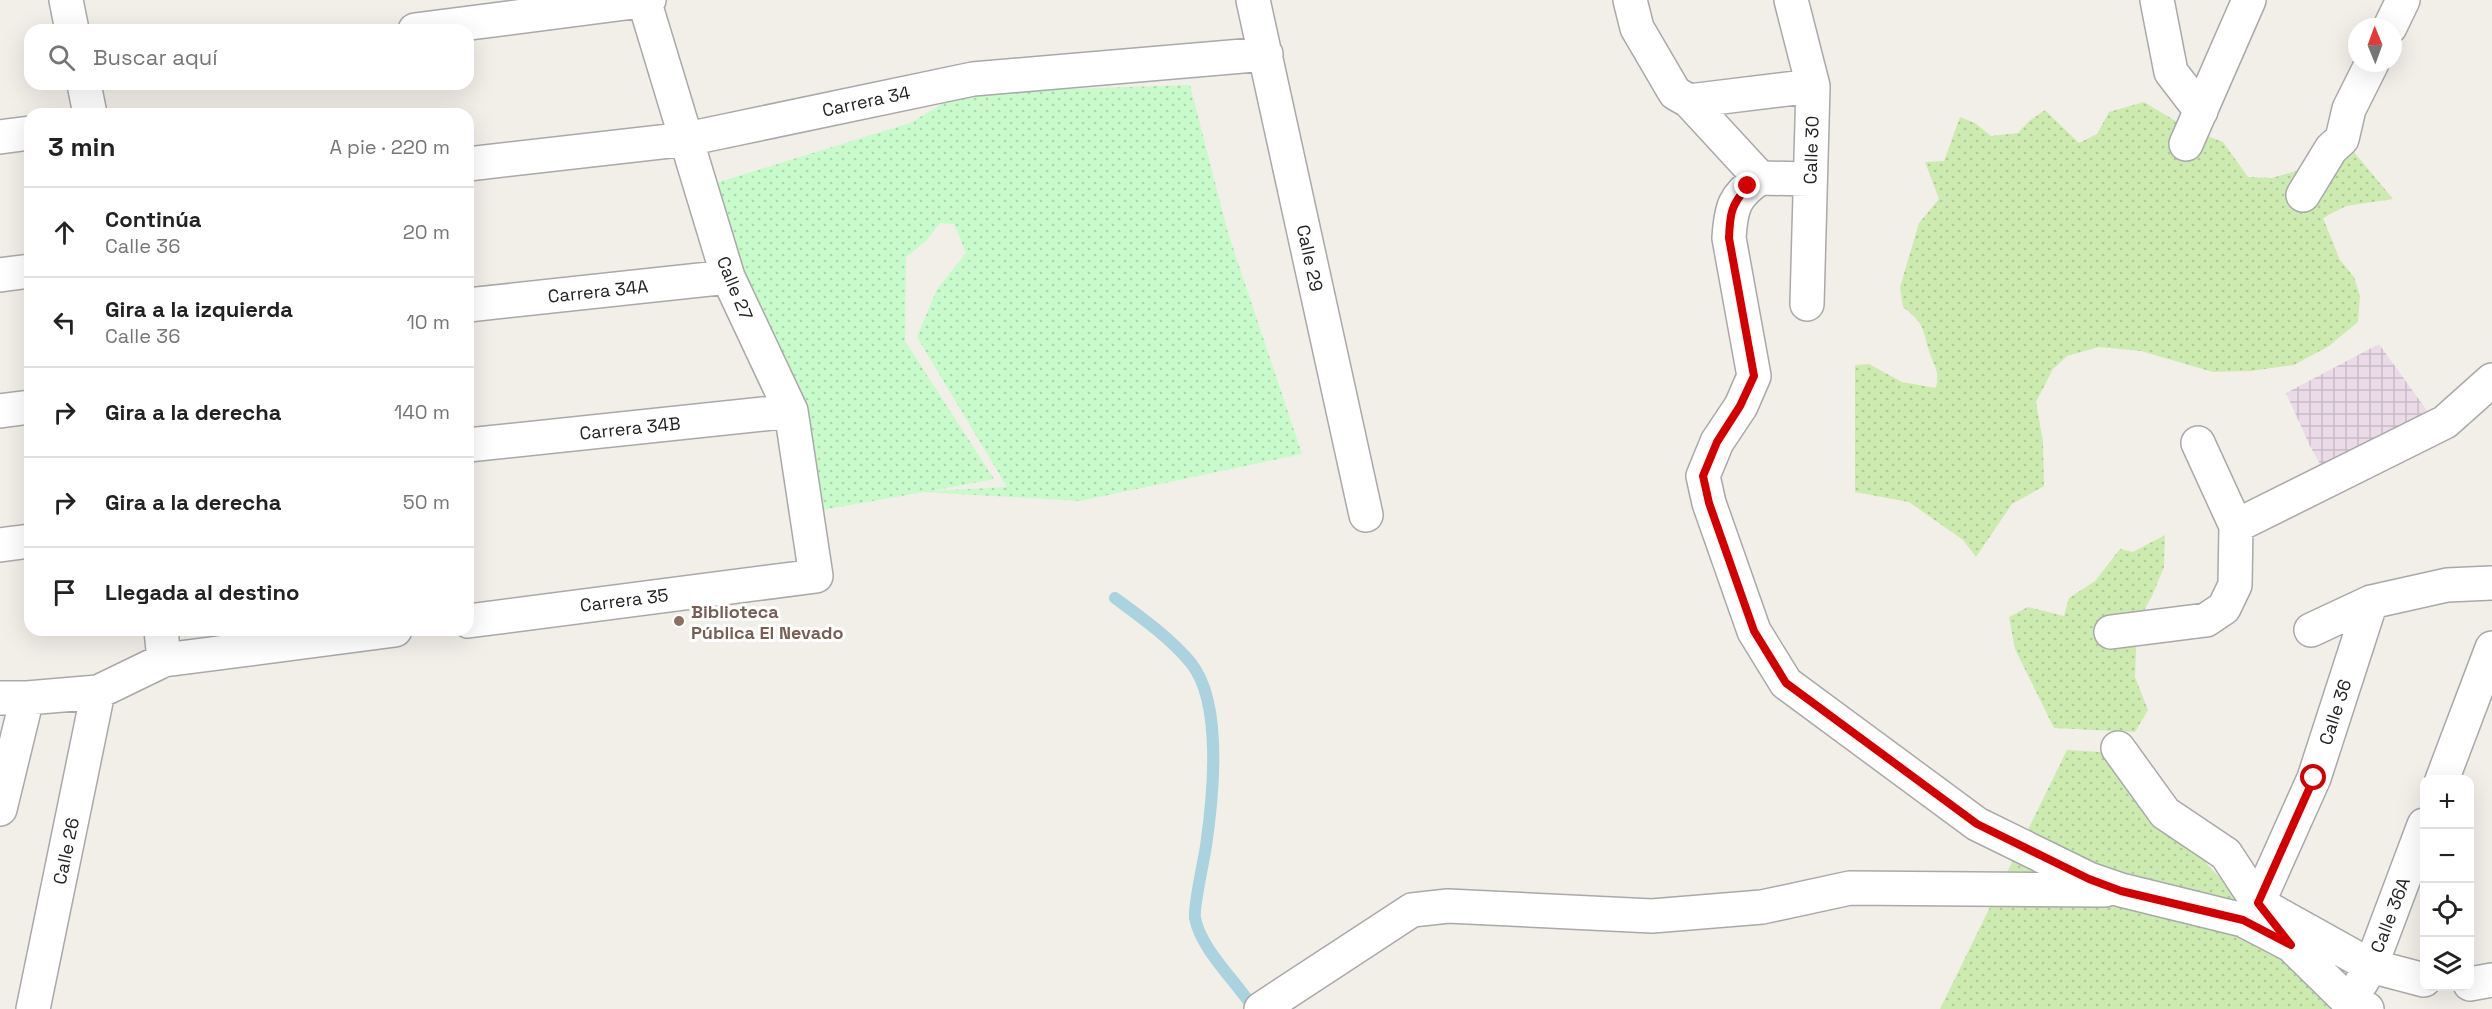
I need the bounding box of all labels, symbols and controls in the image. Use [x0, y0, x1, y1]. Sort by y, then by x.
north arrow [2348, 18, 2402, 72]
search box [24, 24, 474, 90]
icon: search [45, 41, 78, 74]
text: Buscar aquí [93, 43, 218, 71]
street label: Carrera 34 [820, 80, 912, 122]
street label: Calle 30 [1798, 115, 1824, 185]
text: 3 min [48, 130, 116, 164]
text: A pie · 220 m [330, 134, 450, 160]
route end [1734, 172, 1760, 198]
text: Continúa [105, 205, 201, 233]
icon: ahead [48, 216, 81, 249]
text: 20 m [403, 219, 450, 245]
street label: Calle 29 [1292, 222, 1328, 294]
text: Calle 36 [105, 233, 180, 259]
street label: Calle 27 [712, 253, 758, 323]
street label: Carrera 34A [547, 274, 649, 308]
text: Gira a la izquierda [105, 295, 293, 323]
icon: left [48, 306, 81, 339]
text: 10 m [406, 309, 450, 335]
text: Calle 36 [105, 323, 180, 349]
icon: right [48, 396, 81, 429]
text: Gira a la derecha [105, 398, 282, 426]
text: 140 m [394, 399, 450, 425]
street label: Carrera 34B [578, 411, 682, 445]
icon: right [48, 486, 81, 519]
text: Gira a la derecha [105, 488, 282, 516]
text: 50 m [403, 489, 450, 515]
icon: arrive [48, 576, 81, 609]
text: Llegada al destino [105, 578, 299, 606]
street label: Carrera 35 [578, 583, 670, 617]
place label: Biblioteca Pública El Nevado [691, 600, 843, 644]
marker: Biblioteca Pública El Nevado [672, 614, 686, 628]
street label: Calle 36 [2314, 676, 2356, 748]
route start [2300, 764, 2326, 790]
map controls [2420, 775, 2474, 991]
button: + [2420, 775, 2474, 829]
street label: Calle 26 [48, 815, 84, 887]
button: − [2420, 829, 2474, 883]
street label: Calle 36A [2365, 874, 2415, 956]
button: locate [2420, 883, 2474, 937]
button: layers [2420, 937, 2474, 991]

